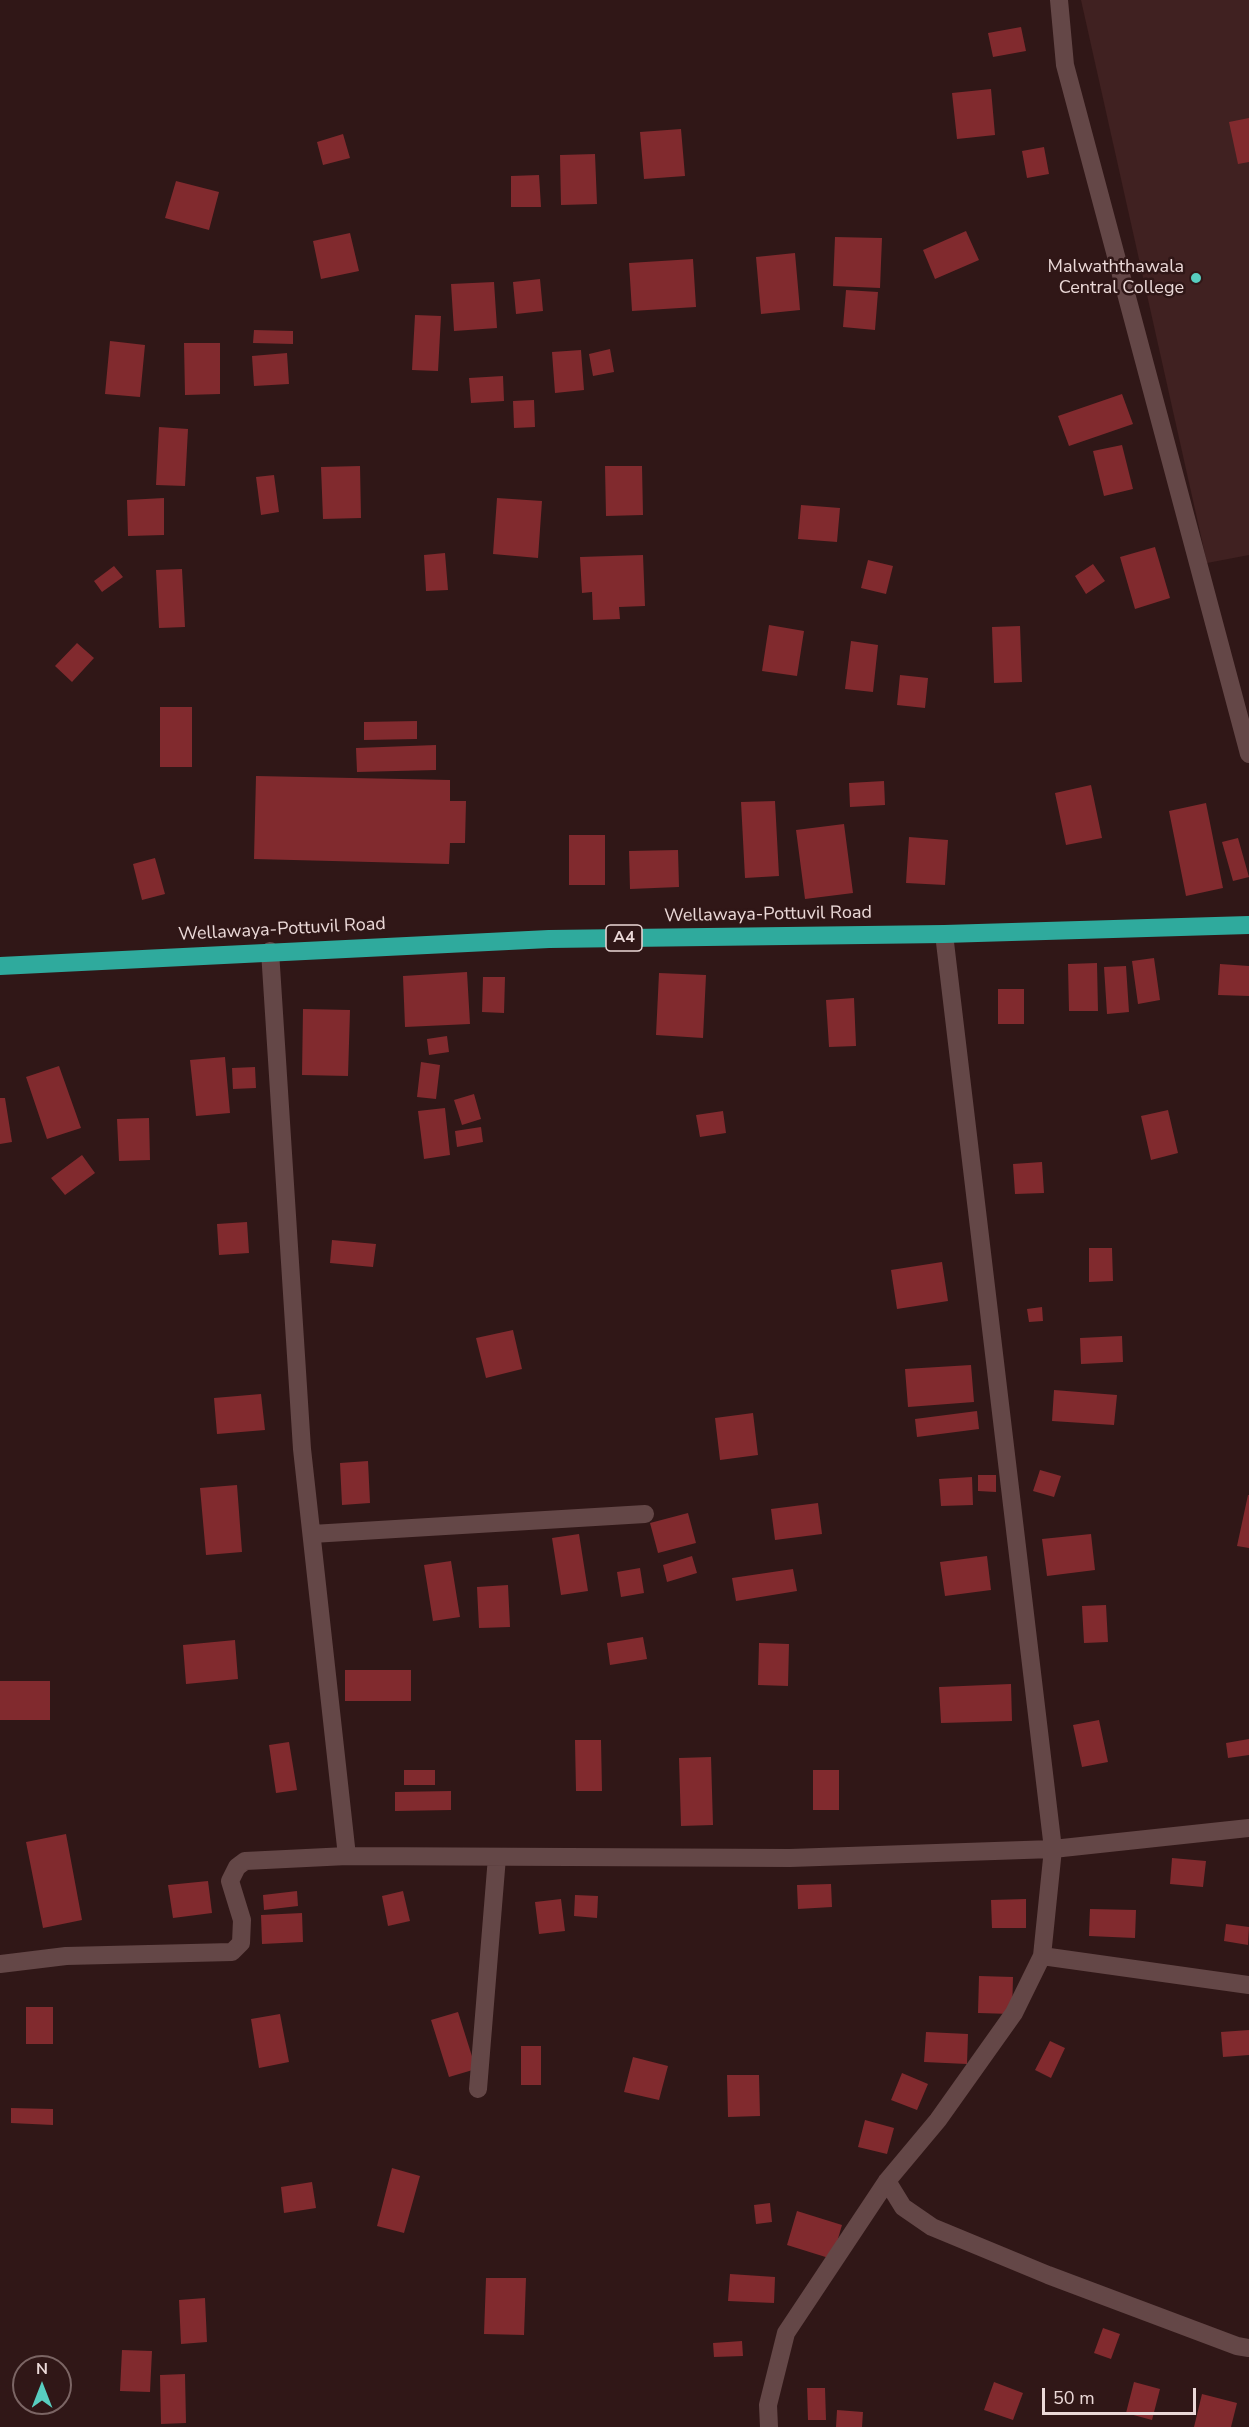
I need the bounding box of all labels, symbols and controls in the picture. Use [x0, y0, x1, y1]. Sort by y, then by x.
place label: Malwaththawala Central College [1048, 257, 1184, 300]
marker: Malwaththawala Central College [1189, 271, 1203, 285]
street label: Wellawaya-Pottuvil Road [664, 902, 872, 928]
street label: Wellawaya-Pottuvil Road [178, 914, 386, 946]
road number: A4 [606, 925, 642, 951]
north arrow [12, 2355, 72, 2415]
text: N [36, 2358, 48, 2380]
scale bar [1045, 2376, 1200, 2414]
text: 50 m [1053, 2386, 1095, 2410]

